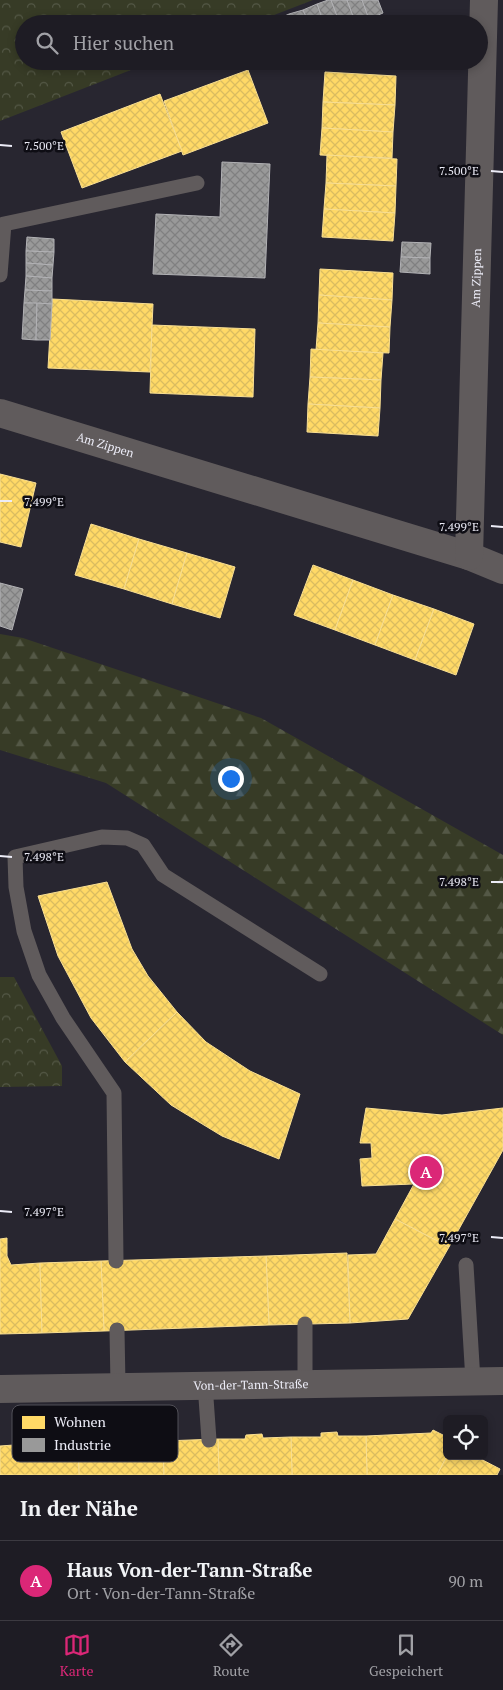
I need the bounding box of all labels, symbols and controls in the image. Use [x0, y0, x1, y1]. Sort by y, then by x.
search box [15, 15, 488, 70]
icon: search [33, 29, 61, 57]
text: Hier suchen [73, 30, 174, 55]
text: 7.500°E [24, 138, 64, 153]
text: 7.500°E [439, 163, 479, 178]
street label: Am Zippen [468, 248, 484, 308]
street label: Am Zippen [75, 429, 136, 460]
text: 7.499°E [24, 494, 64, 509]
text: 7.499°E [439, 519, 479, 534]
your location [218, 766, 244, 792]
text: 7.498°E [24, 849, 64, 864]
text: 7.498°E [439, 874, 479, 889]
pin: A [410, 1153, 442, 1191]
text: 7.497°E [24, 1204, 64, 1219]
text: 7.497°E [439, 1230, 479, 1245]
street label: Von-der-Tann-Straße [193, 1376, 309, 1393]
legend [12, 1405, 178, 1462]
text: Wohnen [54, 1412, 106, 1431]
map controls [443, 1415, 488, 1460]
button: locate [443, 1415, 488, 1460]
text: Industrie [54, 1435, 111, 1454]
text: In der Nähe [20, 1494, 138, 1522]
text: Haus Von-der-Tann-Straße [67, 1557, 312, 1582]
text: A [30, 1570, 42, 1592]
text: 90 m [448, 1570, 483, 1592]
text: Ort · Von-der-Tann-Straße [67, 1582, 255, 1604]
tab: Karte [60, 1631, 93, 1680]
tab: Route [213, 1631, 250, 1680]
tab: Gespeichert [369, 1631, 443, 1680]

